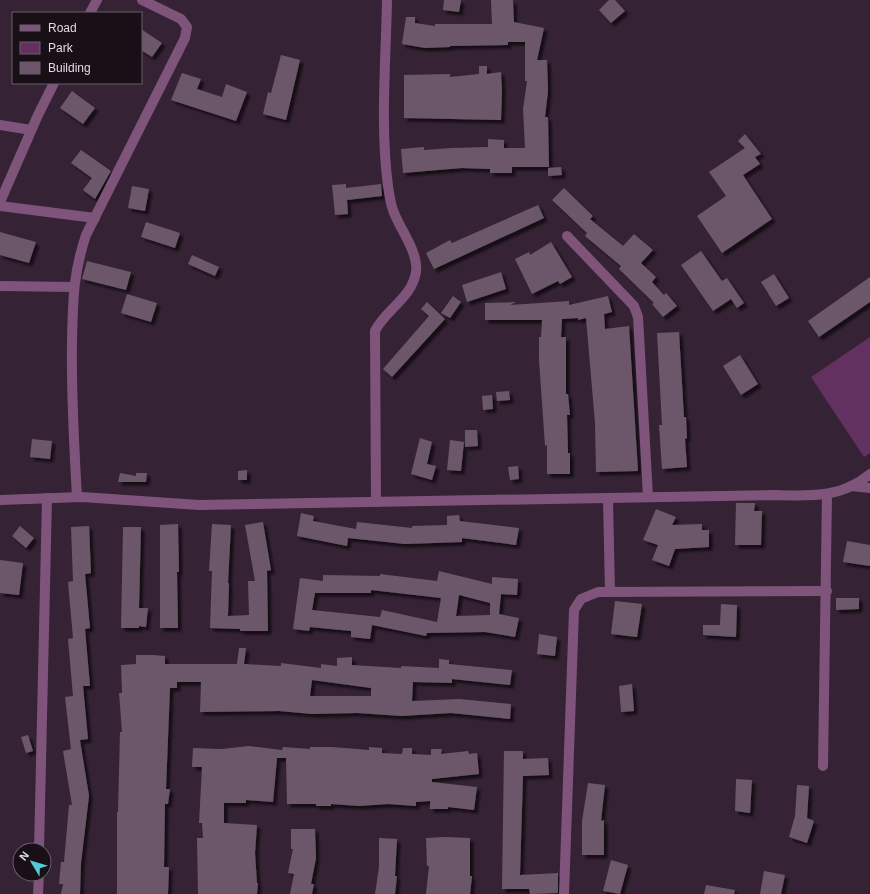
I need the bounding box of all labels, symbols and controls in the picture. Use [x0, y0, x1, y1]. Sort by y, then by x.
legend [12, 12, 142, 84]
text: Road [48, 21, 77, 35]
text: Park [48, 41, 74, 55]
text: Building [48, 61, 91, 75]
north arrow [12, 842, 52, 882]
text: N [17, 849, 31, 863]

